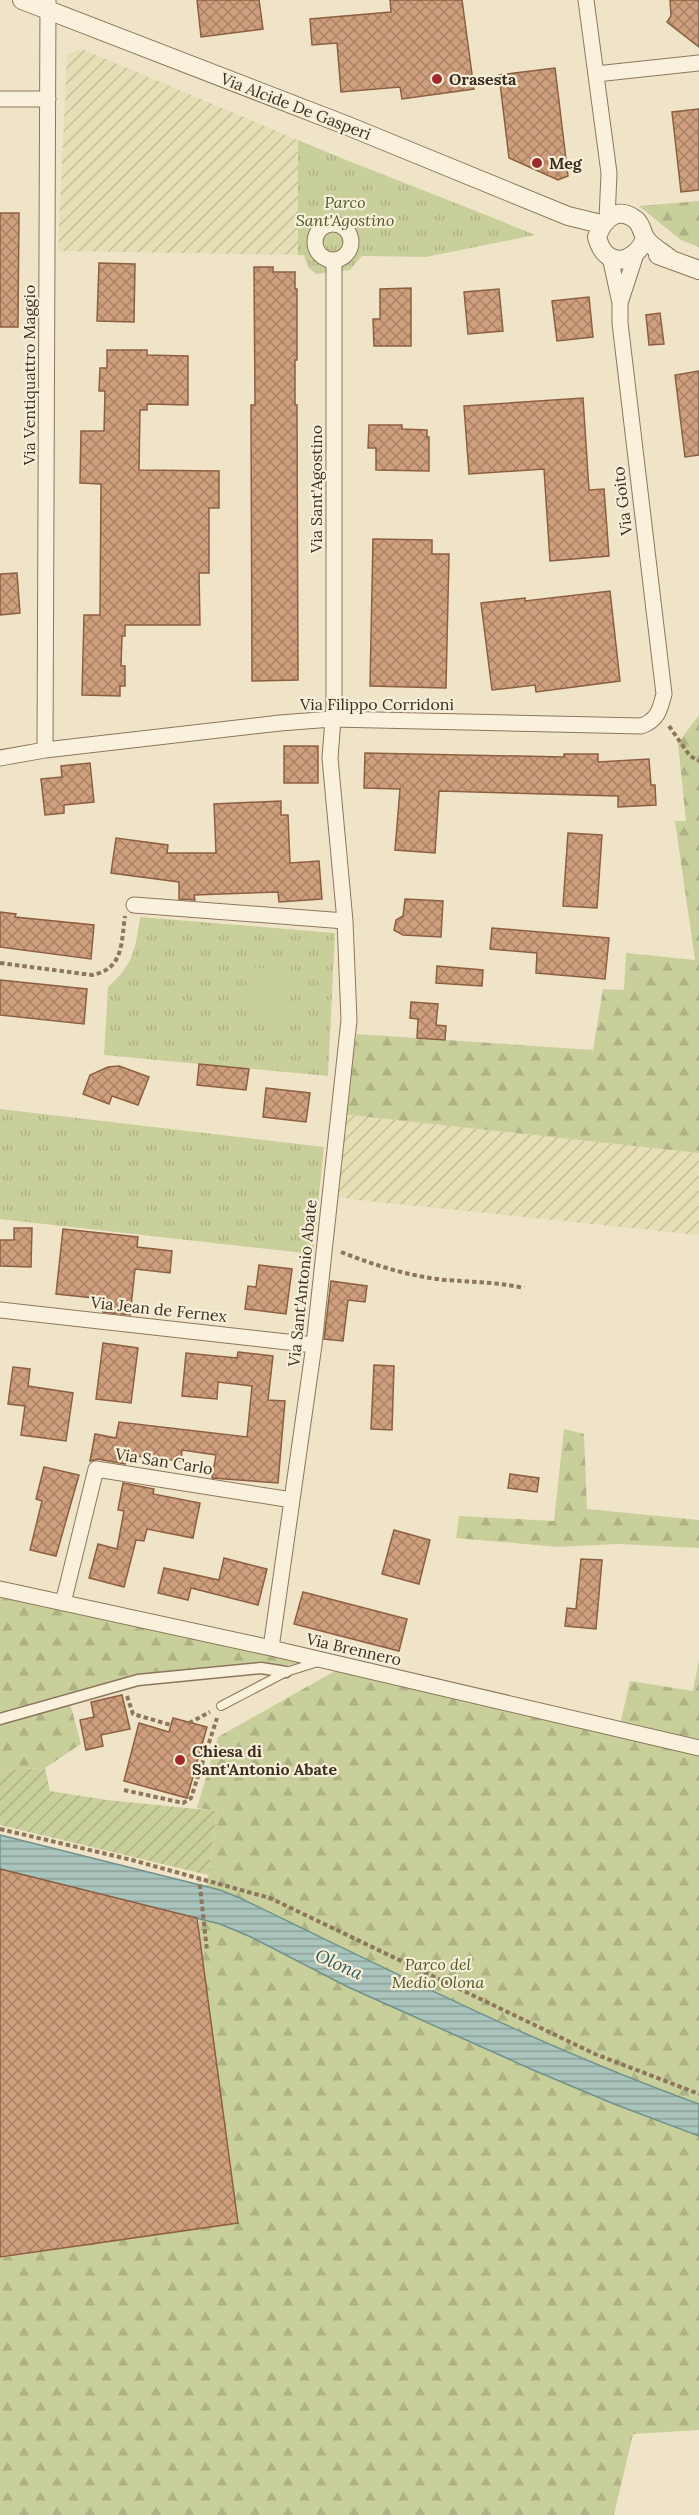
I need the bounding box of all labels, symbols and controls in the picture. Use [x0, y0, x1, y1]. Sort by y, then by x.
street label: Via Alcide De Gasperi [217, 68, 374, 144]
place label: Orasesta [449, 69, 517, 89]
marker: Orasesta [430, 72, 444, 86]
place label: Meg [549, 153, 583, 173]
marker: Meg [530, 156, 544, 170]
park label: Parco Sant'Agostino [296, 192, 394, 230]
street label: Via Ventiquattro Maggio [19, 285, 39, 466]
street label: Via Sant'Agostino [306, 425, 326, 554]
street label: Via Goito [608, 466, 636, 537]
street label: Via Filippo Corridoni [299, 694, 454, 714]
street label: Via Sant'Antonio Abate [283, 1198, 321, 1369]
street label: Via Jean de Fernex [89, 1292, 229, 1326]
street label: Via San Carlo [113, 1443, 214, 1479]
street label: Via Brennero [304, 1628, 403, 1670]
place label: Chiesa di Sant'Antonio Abate [192, 1741, 337, 1779]
marker: Chiesa di Sant'Antonio Abate [173, 1753, 187, 1767]
water label: Olona [312, 1943, 366, 1985]
park label: Parco del Medio Olona [392, 1954, 485, 1992]

